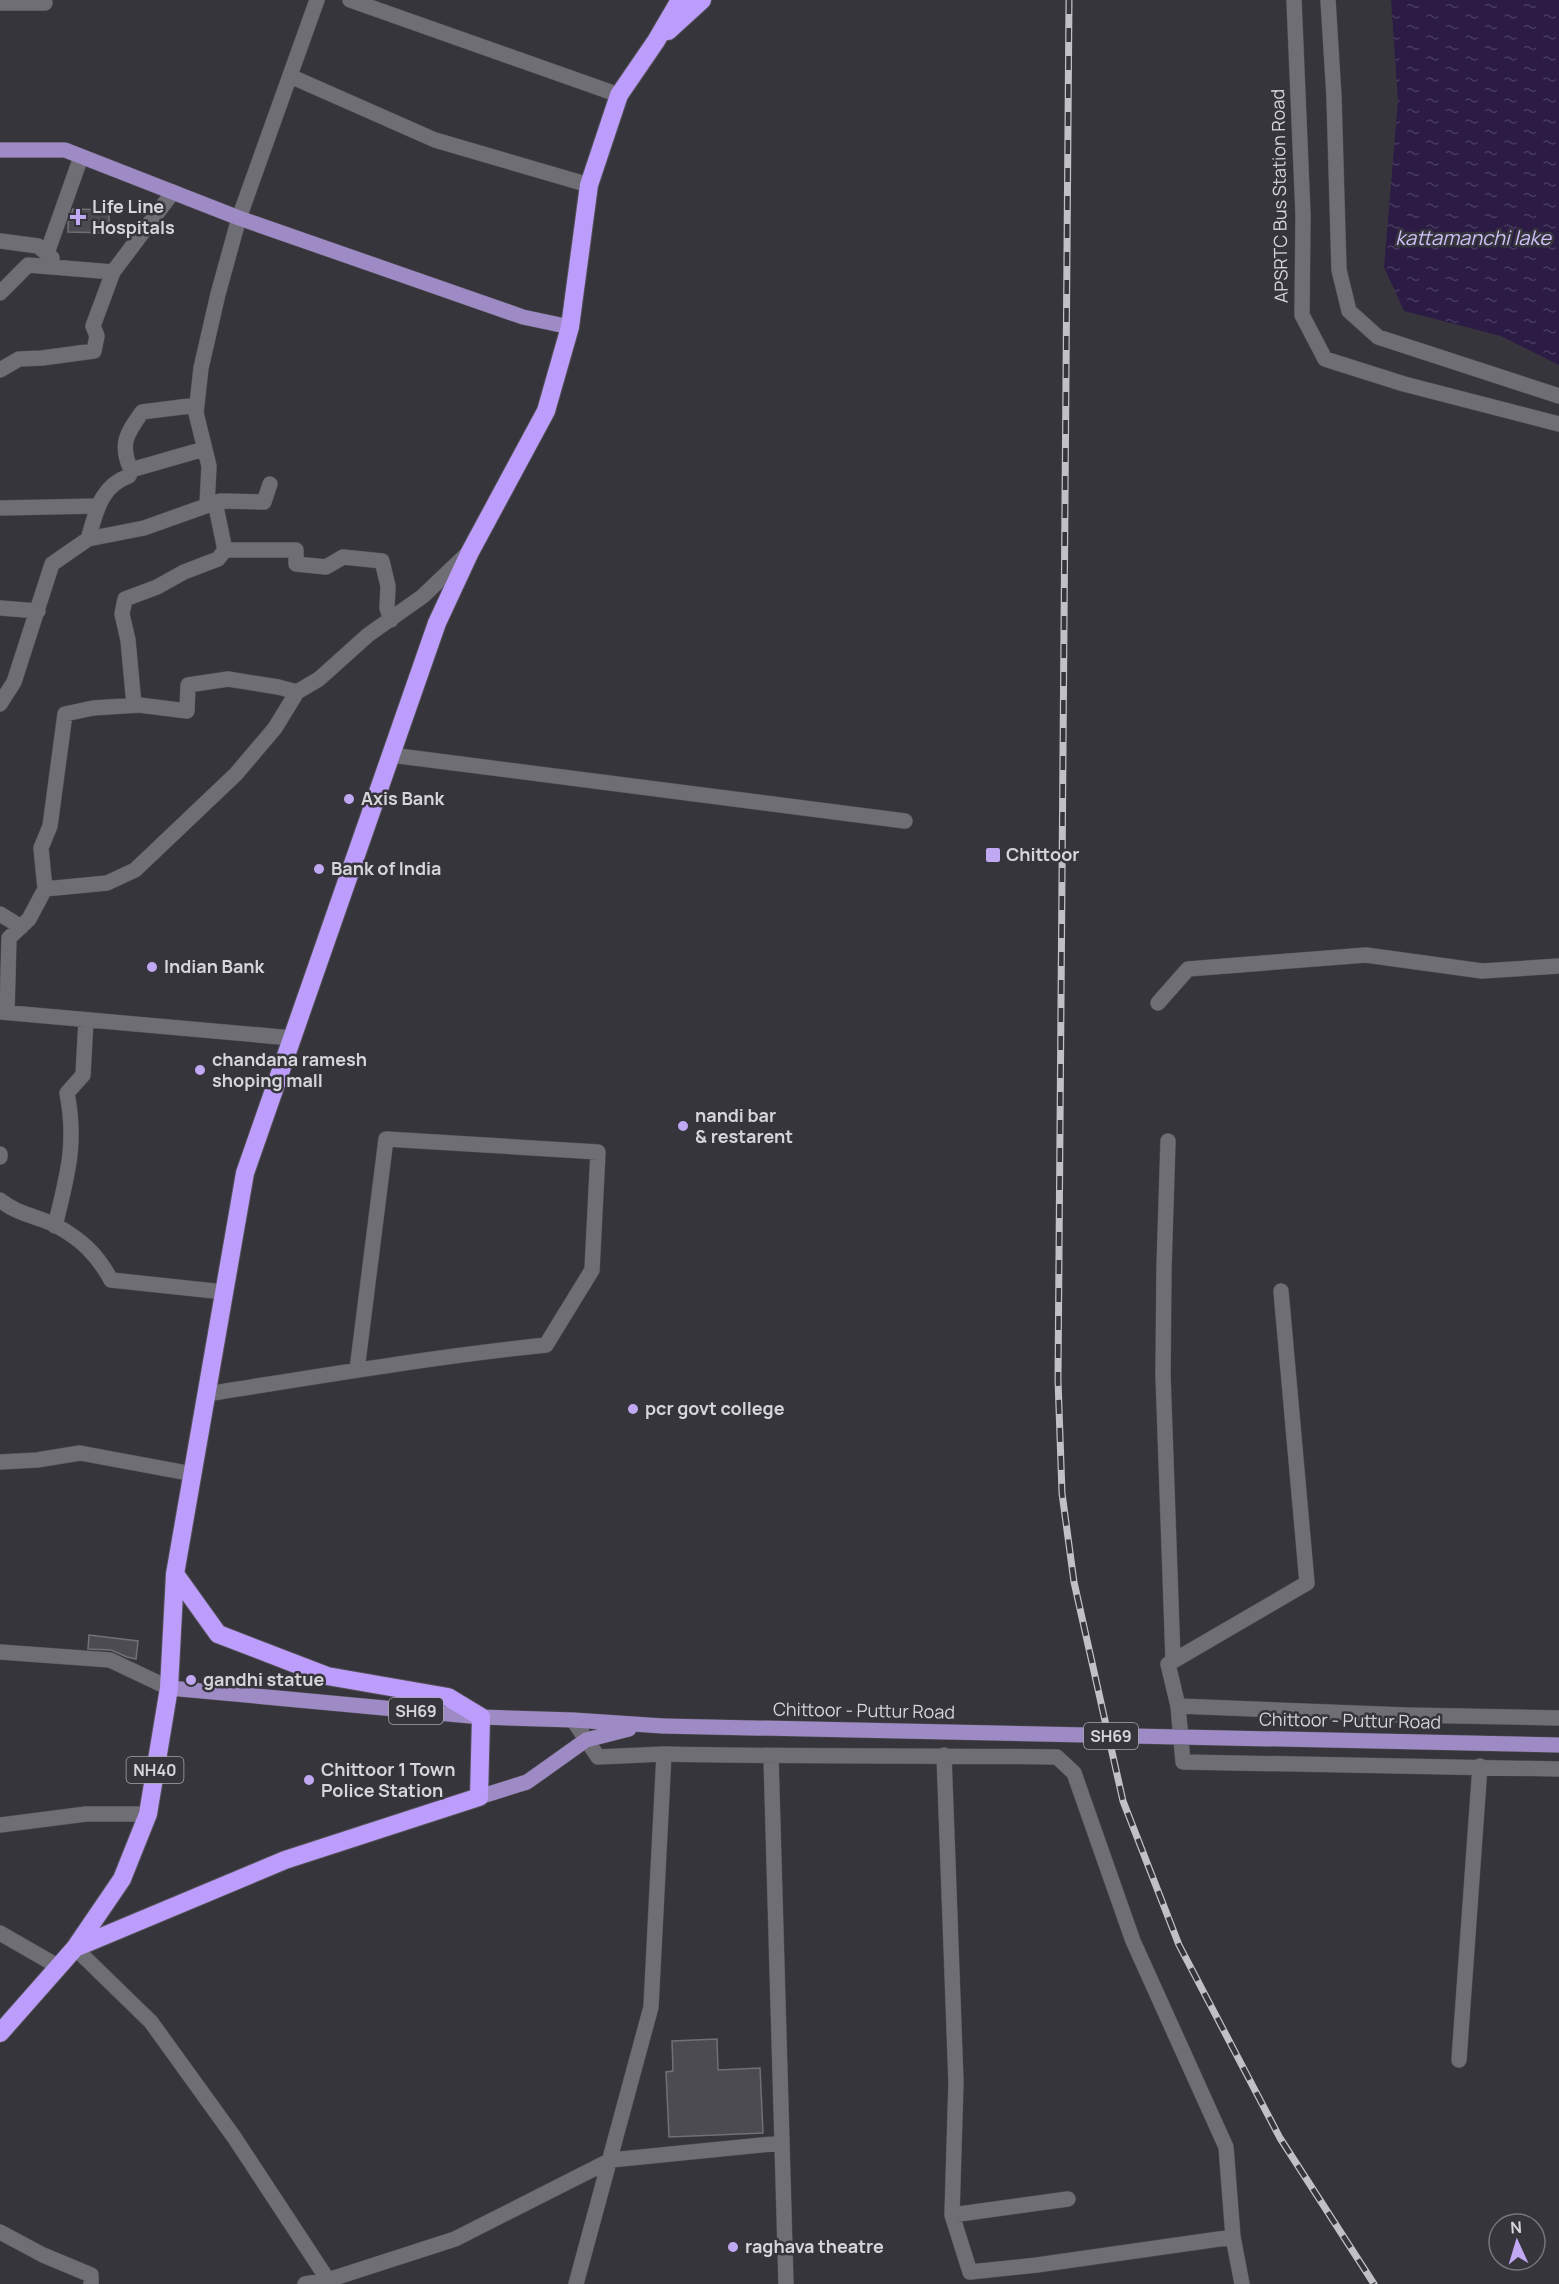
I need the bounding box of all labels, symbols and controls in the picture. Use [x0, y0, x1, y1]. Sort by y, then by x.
street label: APSRTC Bus Station Road [1265, 89, 1293, 303]
place label: Life Line Hospitals [92, 194, 175, 239]
marker: Life Line Hospitals [69, 208, 87, 226]
water label: kattamanchi lake [1395, 224, 1552, 251]
place label: Axis Bank [361, 786, 445, 810]
marker: Axis Bank [342, 792, 356, 806]
place label: Chittoor [1006, 842, 1080, 866]
marker: Chittoor [984, 846, 1002, 864]
place label: Bank of India [331, 856, 441, 880]
marker: Bank of India [312, 862, 326, 876]
place label: Indian Bank [164, 954, 266, 978]
marker: Indian Bank [145, 960, 159, 974]
place label: chandana ramesh shoping mall [212, 1047, 367, 1092]
marker: chandana ramesh shoping mall [193, 1063, 207, 1077]
place label: nandi bar & restarent [695, 1103, 793, 1148]
marker: nandi bar & restarent [676, 1119, 690, 1133]
place label: pcr govt college [645, 1396, 785, 1420]
marker: pcr govt college [626, 1402, 640, 1416]
place label: gandhi statue [203, 1667, 325, 1691]
marker: gandhi statue [184, 1673, 198, 1687]
street label: Chittoor - Puttur Road [773, 1696, 955, 1724]
road number: SH69 [389, 1698, 443, 1724]
street label: Chittoor - Puttur Road [1259, 1706, 1441, 1734]
road number: SH69 [1084, 1723, 1138, 1749]
road number: NH40 [126, 1757, 184, 1783]
place label: Chittoor 1 Town Police Station [321, 1757, 456, 1802]
marker: Chittoor 1 Town Police Station [302, 1773, 316, 1787]
north arrow [1487, 2212, 1547, 2272]
text: N [1509, 2216, 1522, 2238]
place label: raghava theatre [745, 2234, 884, 2258]
marker: raghava theatre [726, 2240, 740, 2254]

